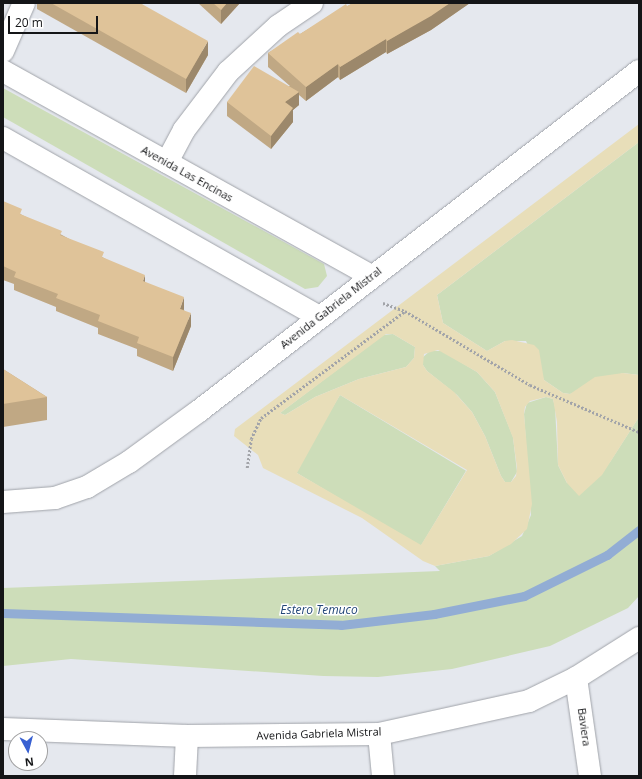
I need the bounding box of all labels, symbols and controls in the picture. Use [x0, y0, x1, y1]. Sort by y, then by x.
scale bar [10, 8, 100, 34]
text: 20 m [15, 14, 43, 31]
street label: Avenida Las Encinas [139, 143, 235, 205]
street label: Avenida Gabriela Mistral [278, 264, 384, 352]
water label: Estero Temuco [280, 603, 358, 617]
street label: Baviera [575, 707, 593, 747]
street label: Avenida Gabriela Mistral [256, 725, 382, 743]
north arrow [8, 731, 48, 771]
text: N [24, 754, 35, 770]

